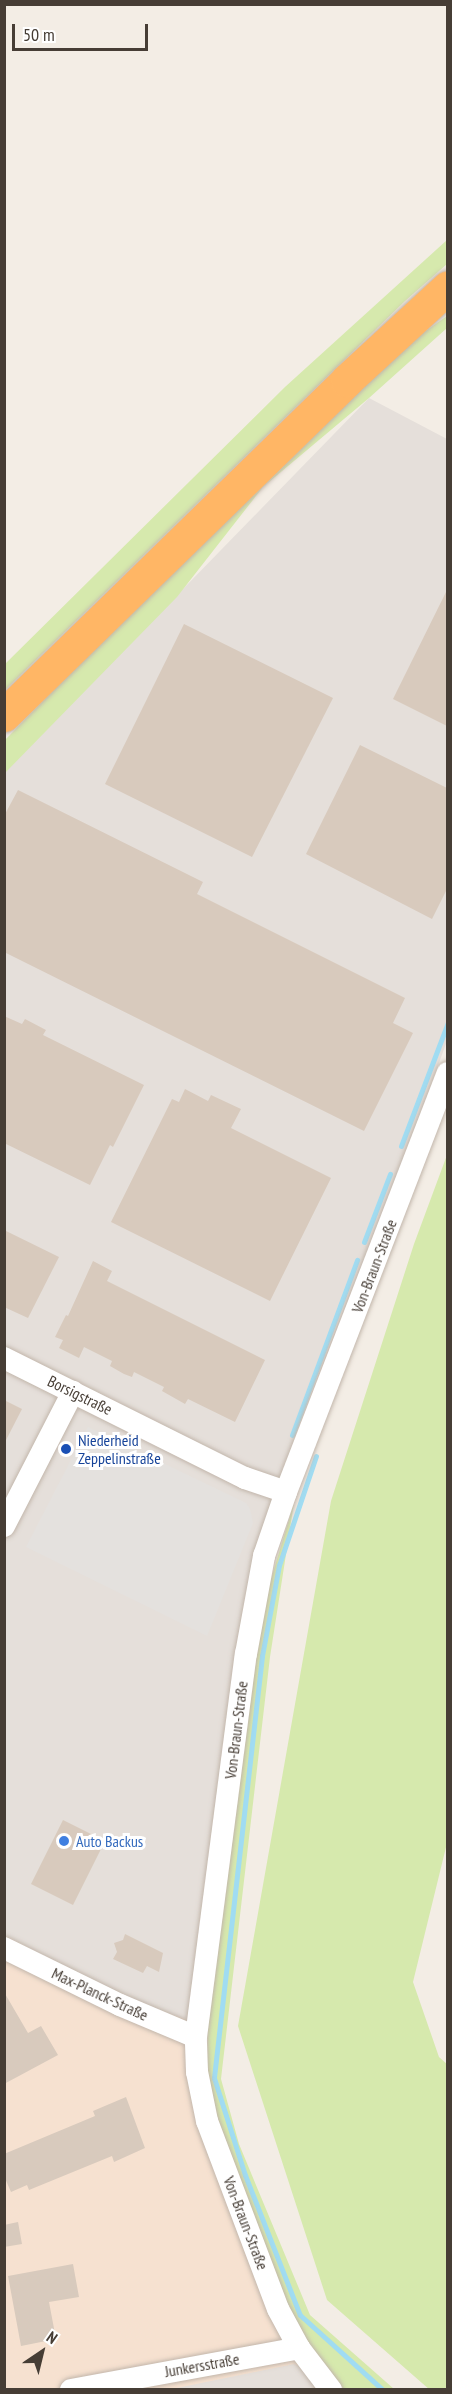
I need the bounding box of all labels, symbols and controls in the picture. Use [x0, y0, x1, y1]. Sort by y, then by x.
scale bar [15, 12, 152, 50]
text: 50 m [23, 23, 55, 46]
street label: Von-Braun-Straße [347, 1217, 401, 1315]
street label: Borsigstraße [44, 1371, 116, 1419]
place label: Niederheid Zeppelinstraße [78, 1430, 161, 1468]
marker: Niederheid Zeppelinstraße [59, 1442, 73, 1456]
street label: Von-Braun-Straße [220, 1680, 252, 1780]
place label: Auto Backus [76, 1831, 143, 1851]
marker: Auto Backus [57, 1834, 71, 1848]
street label: Max-Planck-Straße [49, 1963, 151, 2025]
street label: Von-Braun-Straße [219, 2174, 273, 2272]
north arrow [12, 2322, 72, 2382]
text: N [43, 2327, 62, 2348]
street label: Junkersstraße [163, 2349, 241, 2381]

